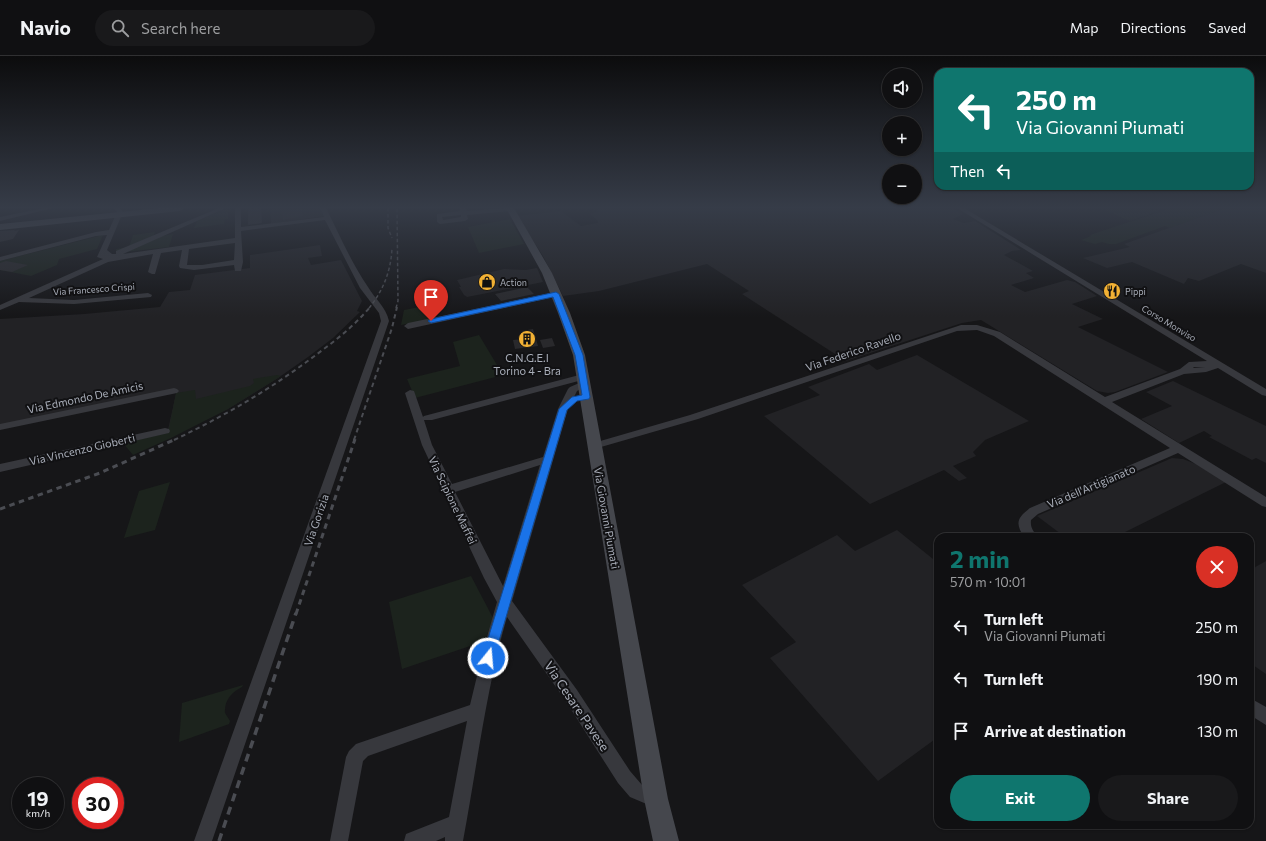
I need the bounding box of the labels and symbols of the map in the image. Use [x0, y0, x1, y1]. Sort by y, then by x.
shop icon: Action [477, 272, 497, 292]
place label: Action [500, 277, 527, 288]
pin [414, 280, 448, 321]
street label: Via Francesco Crispi [53, 281, 135, 297]
restaurant icon: Pippi [1102, 281, 1122, 301]
place label: Pippi [1125, 286, 1146, 297]
street label: Corso Monviso [1140, 302, 1198, 344]
street label: Via Federico Ravello [804, 328, 903, 373]
building icon: C.N.G.E.I Torino 4 - Bra [517, 329, 537, 349]
place label: C.N.G.E.I Torino 4 - Bra [493, 351, 561, 377]
street label: Via Edmondo De Amicis [26, 378, 144, 416]
street label: Via Vincenzo Gioberti [28, 430, 136, 467]
street label: Via Scipione Maffei [426, 454, 480, 546]
street label: Via dell'Artigianato [1045, 461, 1137, 510]
street label: Via Giovanni Piumati [592, 466, 622, 570]
street label: Via Gorizia [301, 492, 331, 548]
position arrow [467, 637, 509, 679]
street label: Via Cesare Pavese [541, 658, 613, 754]
speed limit sign: 30 [72, 777, 124, 829]

